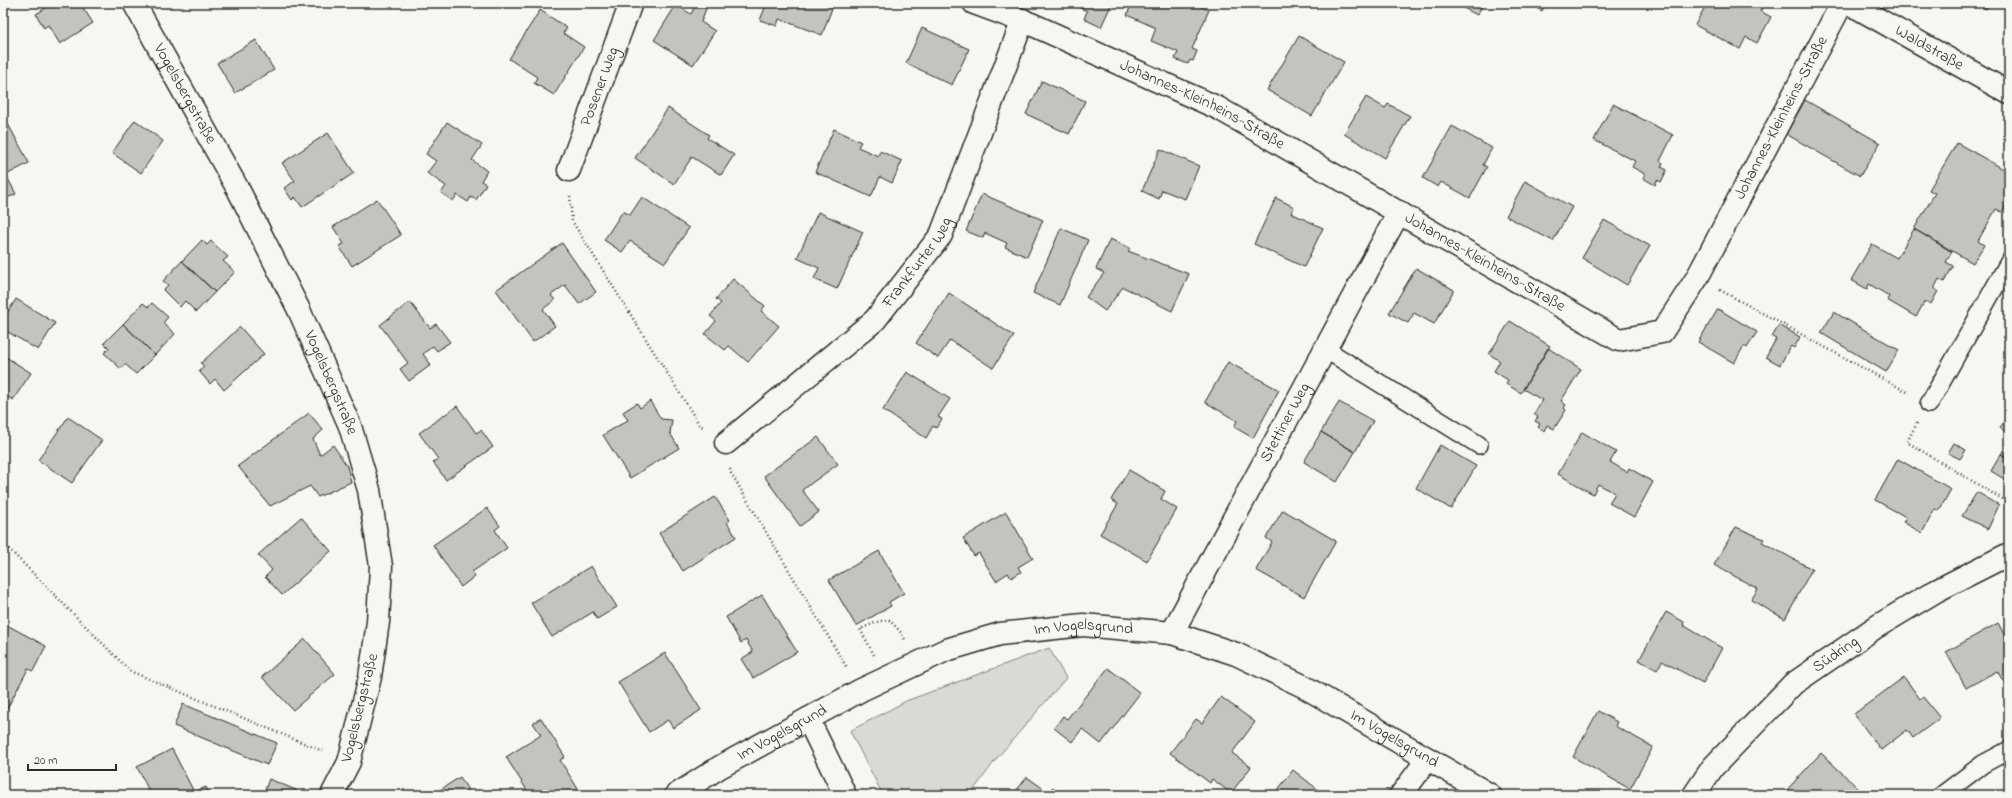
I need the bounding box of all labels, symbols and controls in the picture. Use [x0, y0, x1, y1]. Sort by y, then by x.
street label: Waldstraße [1890, 19, 1969, 77]
street label: Johannes-Kleinheins-Straße [1728, 31, 1835, 204]
street label: Vogelsbergstraße [147, 38, 223, 149]
street label: Posener Weg [574, 44, 626, 130]
street label: Johannes-Kleinheins-Straße [1116, 53, 1290, 156]
street label: Johannes-Kleinheins-Straße [1400, 206, 1570, 319]
street label: Frankfurter Weg [876, 214, 959, 314]
street label: Vogelsbergstraße [297, 326, 364, 438]
street label: Stettiner Weg [1254, 378, 1317, 467]
street label: Im Vogelsgrund [1033, 613, 1134, 642]
street label: Südring [1808, 630, 1864, 679]
street label: Vogelsbergstraße [335, 650, 385, 766]
street label: Im Vogelsgrund [733, 699, 832, 767]
street label: Im Vogelsgrund [1345, 704, 1443, 775]
scale bar [28, 746, 116, 772]
text: 20 m [34, 752, 57, 770]

